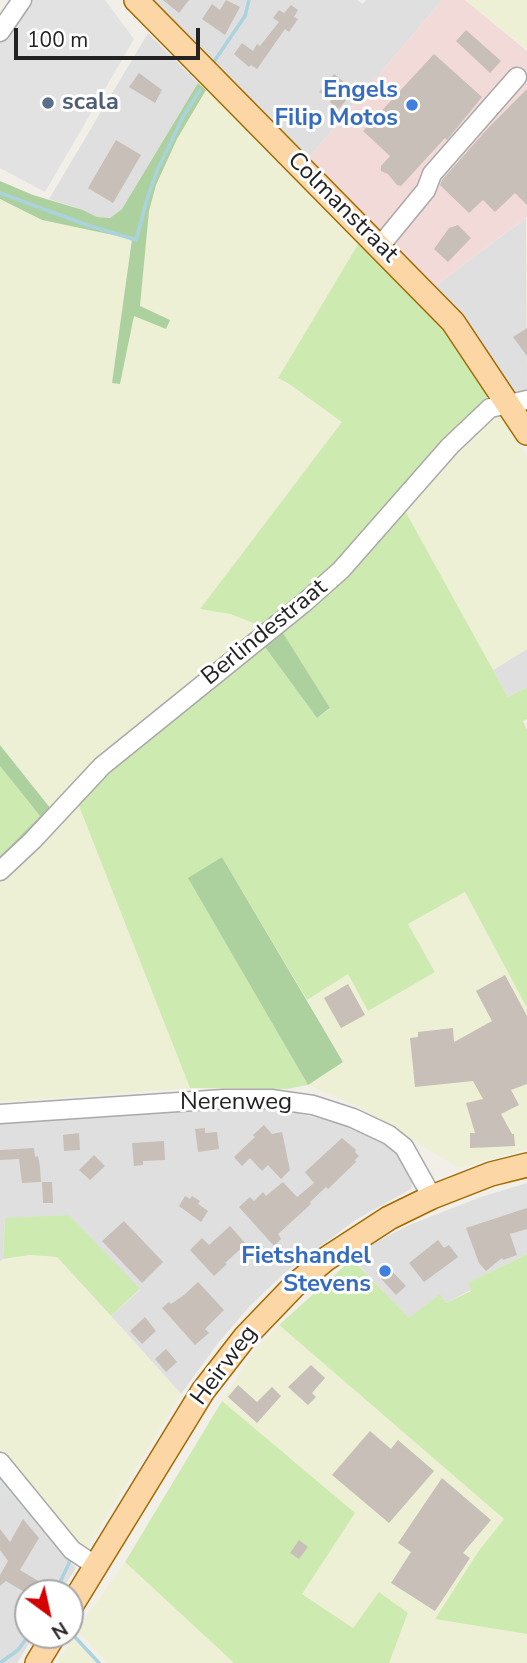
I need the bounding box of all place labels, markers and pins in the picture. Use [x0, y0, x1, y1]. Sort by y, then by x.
place label: Engels Filip Motos [275, 77, 398, 133]
place label: scala [62, 89, 119, 117]
marker: scala [40, 95, 56, 111]
marker: Engels Filip Motos [404, 97, 420, 113]
place label: Fietshandel Stevens [241, 1243, 371, 1299]
marker: Fietshandel Stevens [377, 1263, 393, 1279]

